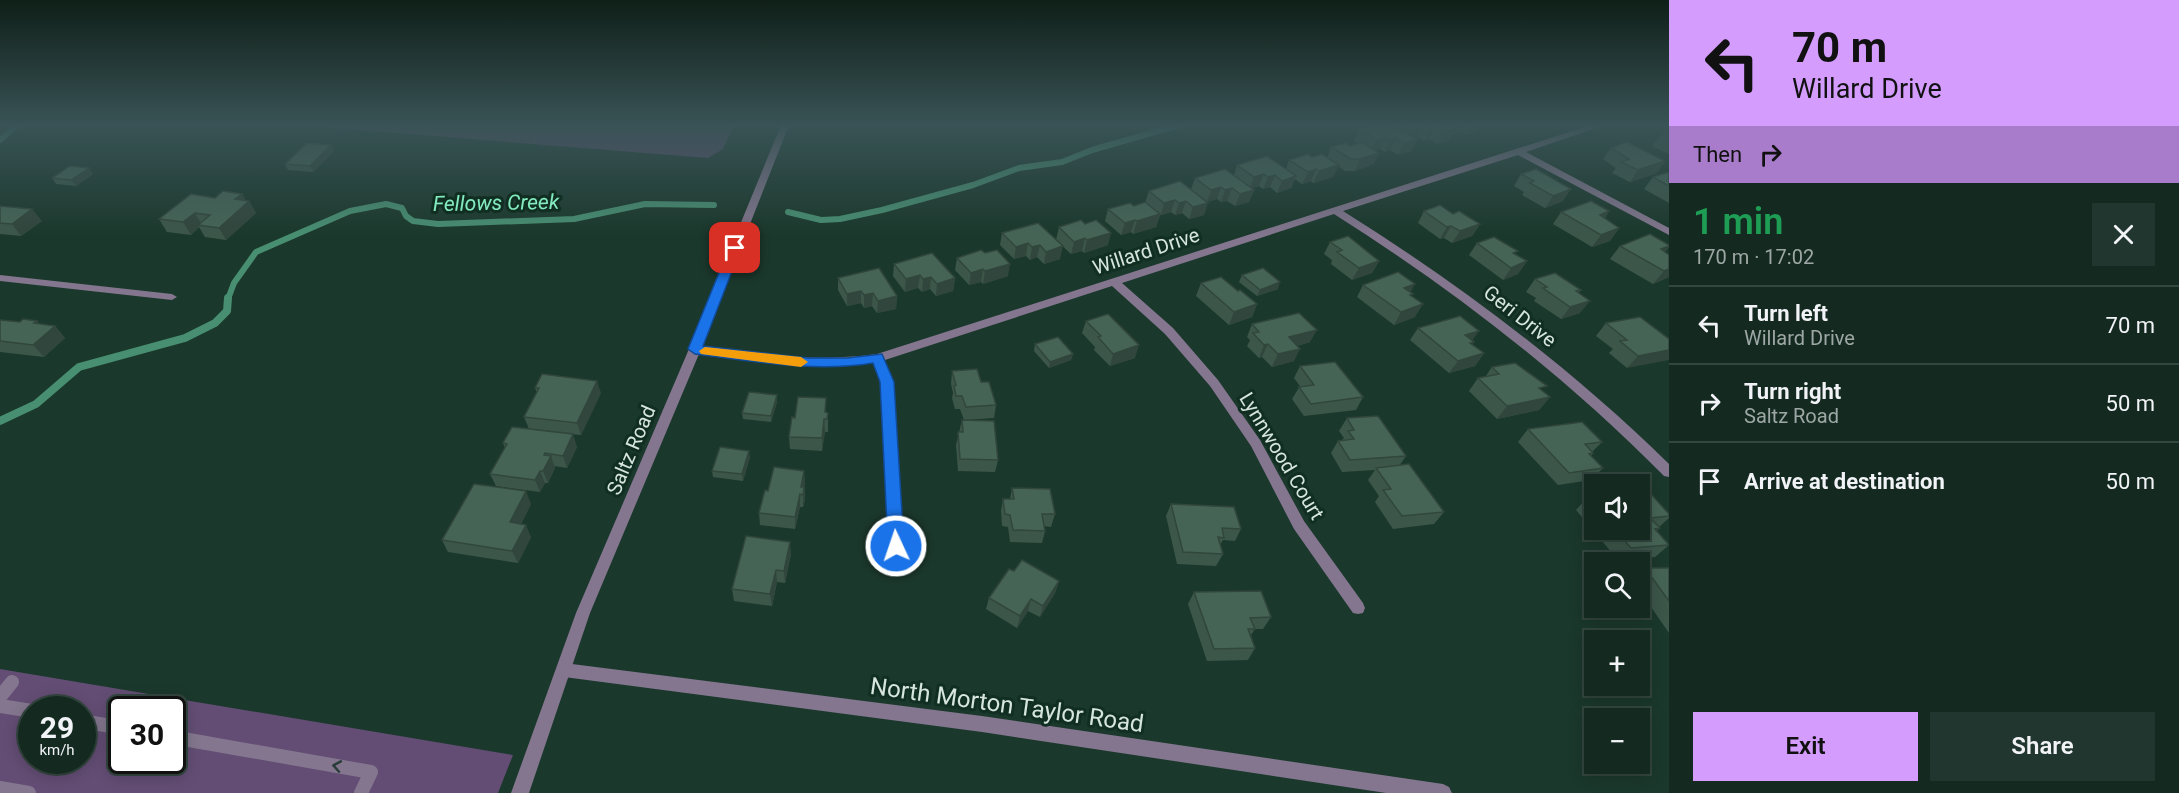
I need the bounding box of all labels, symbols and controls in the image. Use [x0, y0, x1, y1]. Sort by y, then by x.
text: 70 m [1792, 23, 1887, 72]
icon: left [1693, 24, 1771, 102]
text: Willard Drive [1792, 73, 1942, 105]
icon: right [1754, 138, 1787, 171]
text: Then [1693, 142, 1742, 167]
water label: Fellows Creek [433, 190, 560, 216]
text: 1 min [1693, 201, 1783, 243]
button: close [2092, 203, 2155, 266]
pin [709, 222, 760, 273]
street label: Willard Drive [1090, 222, 1202, 280]
icon: arrive [718, 231, 751, 264]
text: 170 m · 17:02 [1693, 245, 1814, 269]
street label: Geri Drive [1479, 280, 1561, 352]
text: Turn left [1744, 301, 1828, 326]
icon: left [1693, 309, 1726, 342]
text: 70 m [2106, 313, 2155, 338]
text: Willard Drive [1744, 326, 1855, 350]
text: Turn right [1744, 379, 1841, 404]
icon: right [1693, 387, 1726, 420]
street label: Lynnwood Court [1235, 388, 1329, 524]
text: 50 m [2106, 391, 2155, 416]
street label: Saltz Road [601, 402, 661, 498]
text: Saltz Road [1744, 404, 1839, 428]
icon: arrive [1693, 465, 1726, 498]
text: Arrive at destination [1744, 469, 1945, 494]
text: 50 m [2106, 469, 2155, 494]
map controls [1584, 474, 1650, 774]
button: sound [1584, 474, 1650, 540]
position arrow [864, 514, 928, 578]
button: search [1584, 552, 1650, 618]
button: + [1584, 630, 1650, 696]
street label: North Morton Taylor Road [868, 672, 1146, 738]
speed limit sign: 30 [108, 696, 186, 774]
button: − [1584, 708, 1650, 774]
text: 29 [40, 710, 74, 745]
button: Exit [1693, 712, 1918, 781]
button: Share [1930, 712, 2155, 781]
text: km/h [39, 741, 75, 759]
one-way arrow [332, 760, 342, 773]

